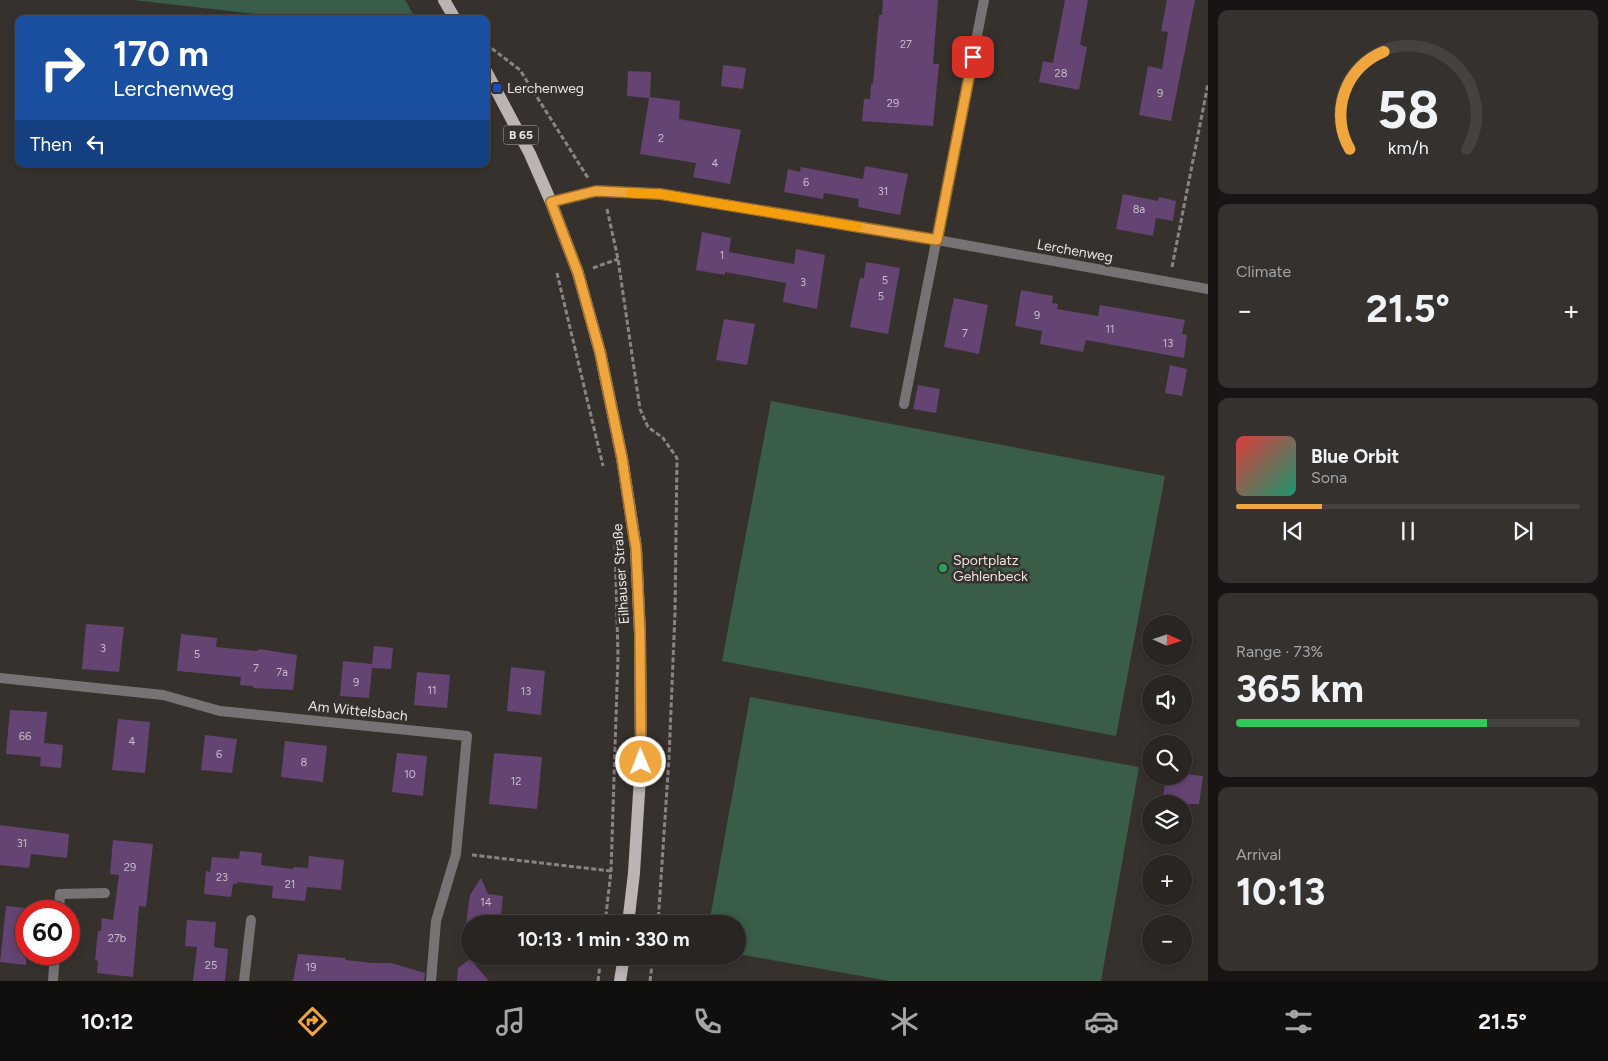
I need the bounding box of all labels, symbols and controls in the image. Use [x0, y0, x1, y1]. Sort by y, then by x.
text: 170 m [113, 33, 209, 75]
icon: right [30, 35, 95, 100]
pin [952, 36, 994, 78]
house number: 27 [900, 38, 912, 51]
icon: arrive [959, 43, 987, 71]
house number: 28 [1055, 67, 1068, 80]
text: Lerchenweg [113, 75, 234, 102]
text: 58 [1377, 79, 1439, 141]
place label: Lerchenweg [507, 80, 584, 97]
marker: Lerchenweg [491, 82, 503, 94]
house number: 9 [1157, 87, 1163, 100]
house number: 29 [887, 97, 899, 110]
road number: B 65 [504, 126, 538, 144]
icon: left [82, 130, 110, 158]
house number: 2 [658, 132, 664, 145]
text: Then [30, 133, 72, 156]
text: km/h [1388, 137, 1428, 158]
house number: 4 [712, 157, 719, 170]
house number: 6 [803, 176, 809, 189]
house number: 31 [878, 185, 888, 198]
house number: 8a [1133, 203, 1145, 216]
street label: Lerchenweg [1036, 236, 1114, 266]
house number: 1 [720, 249, 724, 262]
text: Climate [1236, 262, 1291, 281]
house number: 5 [882, 274, 888, 287]
house number: 3 [800, 276, 806, 289]
text: 21.5° [1366, 286, 1450, 332]
house number: 5 [878, 290, 884, 303]
text: − [1236, 293, 1253, 327]
text: + [1563, 293, 1580, 327]
house number: 9 [1034, 309, 1040, 322]
house number: 11 [1105, 323, 1115, 336]
house number: 7 [962, 327, 968, 340]
house number: 13 [1163, 337, 1173, 350]
text: Blue Orbit [1311, 445, 1399, 468]
text: Sona [1311, 468, 1347, 487]
icon: previous [1279, 517, 1307, 545]
icon: pause [1394, 517, 1422, 545]
icon: next [1509, 517, 1537, 545]
street label: Eilhauser Straße [609, 523, 633, 625]
place label: Sportplatz Gehlenbeck [953, 552, 1028, 585]
marker: Sportplatz Gehlenbeck [937, 562, 949, 574]
north arrow [1142, 615, 1192, 665]
map controls [1142, 615, 1192, 965]
house number: 3 [100, 642, 106, 655]
text: Range · 73% [1236, 642, 1323, 661]
house number: 5 [194, 648, 200, 661]
house number: 7 [253, 662, 259, 675]
house number: 7a [276, 666, 288, 679]
text: 365 km [1236, 666, 1364, 712]
button: sound [1142, 675, 1192, 725]
house number: 9 [353, 676, 359, 689]
house number: 11 [427, 684, 437, 697]
house number: 13 [521, 685, 531, 698]
street label: Am Wittelsbach [307, 697, 409, 725]
house number: 66 [19, 730, 31, 743]
house number: 4 [129, 735, 136, 748]
position arrow [614, 735, 666, 787]
button: search [1142, 735, 1192, 785]
house number: 6 [216, 748, 222, 761]
house number: 8 [301, 756, 308, 769]
house number: 10 [404, 768, 416, 781]
house number: 12 [511, 775, 521, 788]
button: layers [1142, 795, 1192, 845]
house number: 31 [17, 837, 27, 850]
text: Arrival [1236, 845, 1281, 864]
button: + [1142, 855, 1192, 905]
house number: 29 [124, 861, 136, 874]
text: 10:13 [1236, 869, 1325, 915]
house number: 23 [216, 871, 228, 884]
house number: 21 [285, 878, 295, 891]
house number: 14 [480, 896, 492, 909]
speed limit sign: 60 [15, 900, 80, 965]
button: − [1142, 915, 1192, 965]
text: 10:13 · 1 min · 330 m [517, 928, 690, 951]
house number: 27b [108, 932, 126, 945]
house number: 25 [205, 959, 217, 972]
house number: 19 [306, 961, 316, 974]
icon: directions [295, 1004, 330, 1039]
icon: music [493, 1004, 528, 1039]
icon: phone [690, 1004, 725, 1039]
icon: climate [887, 1004, 922, 1039]
icon: car [1084, 1004, 1119, 1039]
icon: filters [1281, 1004, 1316, 1039]
text: 10:12 [81, 1008, 133, 1035]
text: 21.5° [1478, 1008, 1527, 1035]

